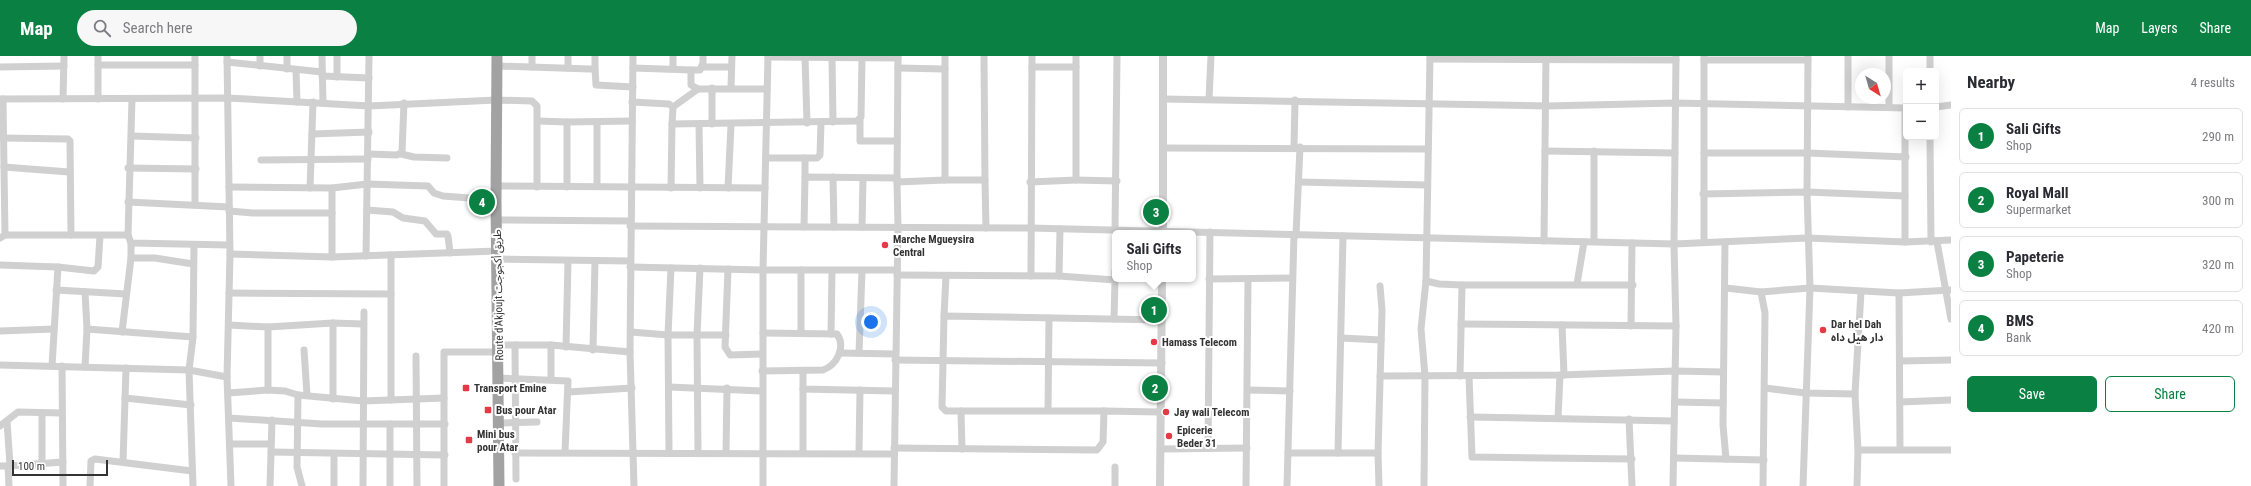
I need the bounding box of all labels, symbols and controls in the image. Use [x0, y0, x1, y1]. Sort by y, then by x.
search box [77, 10, 357, 46]
text: Map [20, 17, 53, 40]
icon: search [91, 17, 113, 39]
text: Search here [123, 19, 193, 37]
text: Map [2095, 20, 2119, 36]
text: Layers [2141, 20, 2178, 36]
text: Share [2200, 20, 2231, 36]
north arrow [1855, 68, 1891, 104]
map controls [1903, 68, 1939, 140]
button: + [1903, 68, 1939, 104]
text: Nearby [1967, 72, 2015, 92]
text: 4 results [2191, 75, 2235, 90]
button: − [1903, 104, 1939, 140]
text: Sali Gifts [2006, 120, 2061, 138]
text: 1 [1978, 129, 1984, 144]
text: 290 m [2202, 129, 2234, 144]
text: Shop [2006, 138, 2032, 153]
text: Royal Mall [2006, 184, 2069, 202]
pin: 4 [469, 187, 495, 217]
text: 2 [1978, 193, 1984, 208]
text: 300 m [2202, 193, 2234, 208]
pin: 3 [1143, 197, 1169, 227]
text: Supermarket [2006, 202, 2071, 217]
street label: Route d'Akjoujt طريق أكجوجت [490, 229, 506, 361]
popup [1112, 230, 1196, 282]
place label: Marche Mgueysira Central [893, 233, 974, 259]
marker: Marche Mgueysira Central [880, 240, 890, 250]
text: Sali Gifts [1126, 240, 1182, 258]
text: Papeterie [2006, 248, 2064, 266]
text: 3 [1978, 257, 1984, 272]
text: 320 m [2202, 257, 2234, 272]
text: Shop [1126, 258, 1152, 273]
text: Shop [2006, 266, 2032, 281]
pin: 1 [1141, 295, 1167, 325]
your location [861, 312, 881, 332]
text: BMS [2006, 312, 2034, 330]
place label: Dar hel Dah دار هيل داه [1831, 318, 1884, 344]
text: 4 [1978, 321, 1984, 336]
text: 420 m [2202, 321, 2234, 336]
marker: Dar hel Dah دار هيل داه [1818, 325, 1828, 335]
text: Bank [2006, 330, 2031, 345]
place label: Hamass Telecom [1162, 336, 1237, 349]
marker: Hamass Telecom [1149, 337, 1159, 347]
pin: 2 [1142, 373, 1168, 403]
button: Save [1967, 376, 2097, 412]
button: Share [2105, 376, 2235, 412]
place label: Transport Emine [474, 382, 546, 395]
marker: Transport Emine [461, 383, 471, 393]
place label: Bus pour Atar [496, 404, 557, 417]
marker: Bus pour Atar [483, 405, 493, 415]
place label: Jay wali Telecom [1174, 406, 1249, 419]
marker: Jay wali Telecom [1161, 407, 1171, 417]
place label: Epicerie Beder 31 [1177, 424, 1216, 450]
place label: Mini bus pour Atar [477, 428, 519, 454]
marker: Epicerie Beder 31 [1164, 431, 1174, 441]
marker: Mini bus pour Atar [464, 435, 474, 445]
scale bar [12, 458, 108, 477]
text: 100 m [18, 460, 45, 473]

